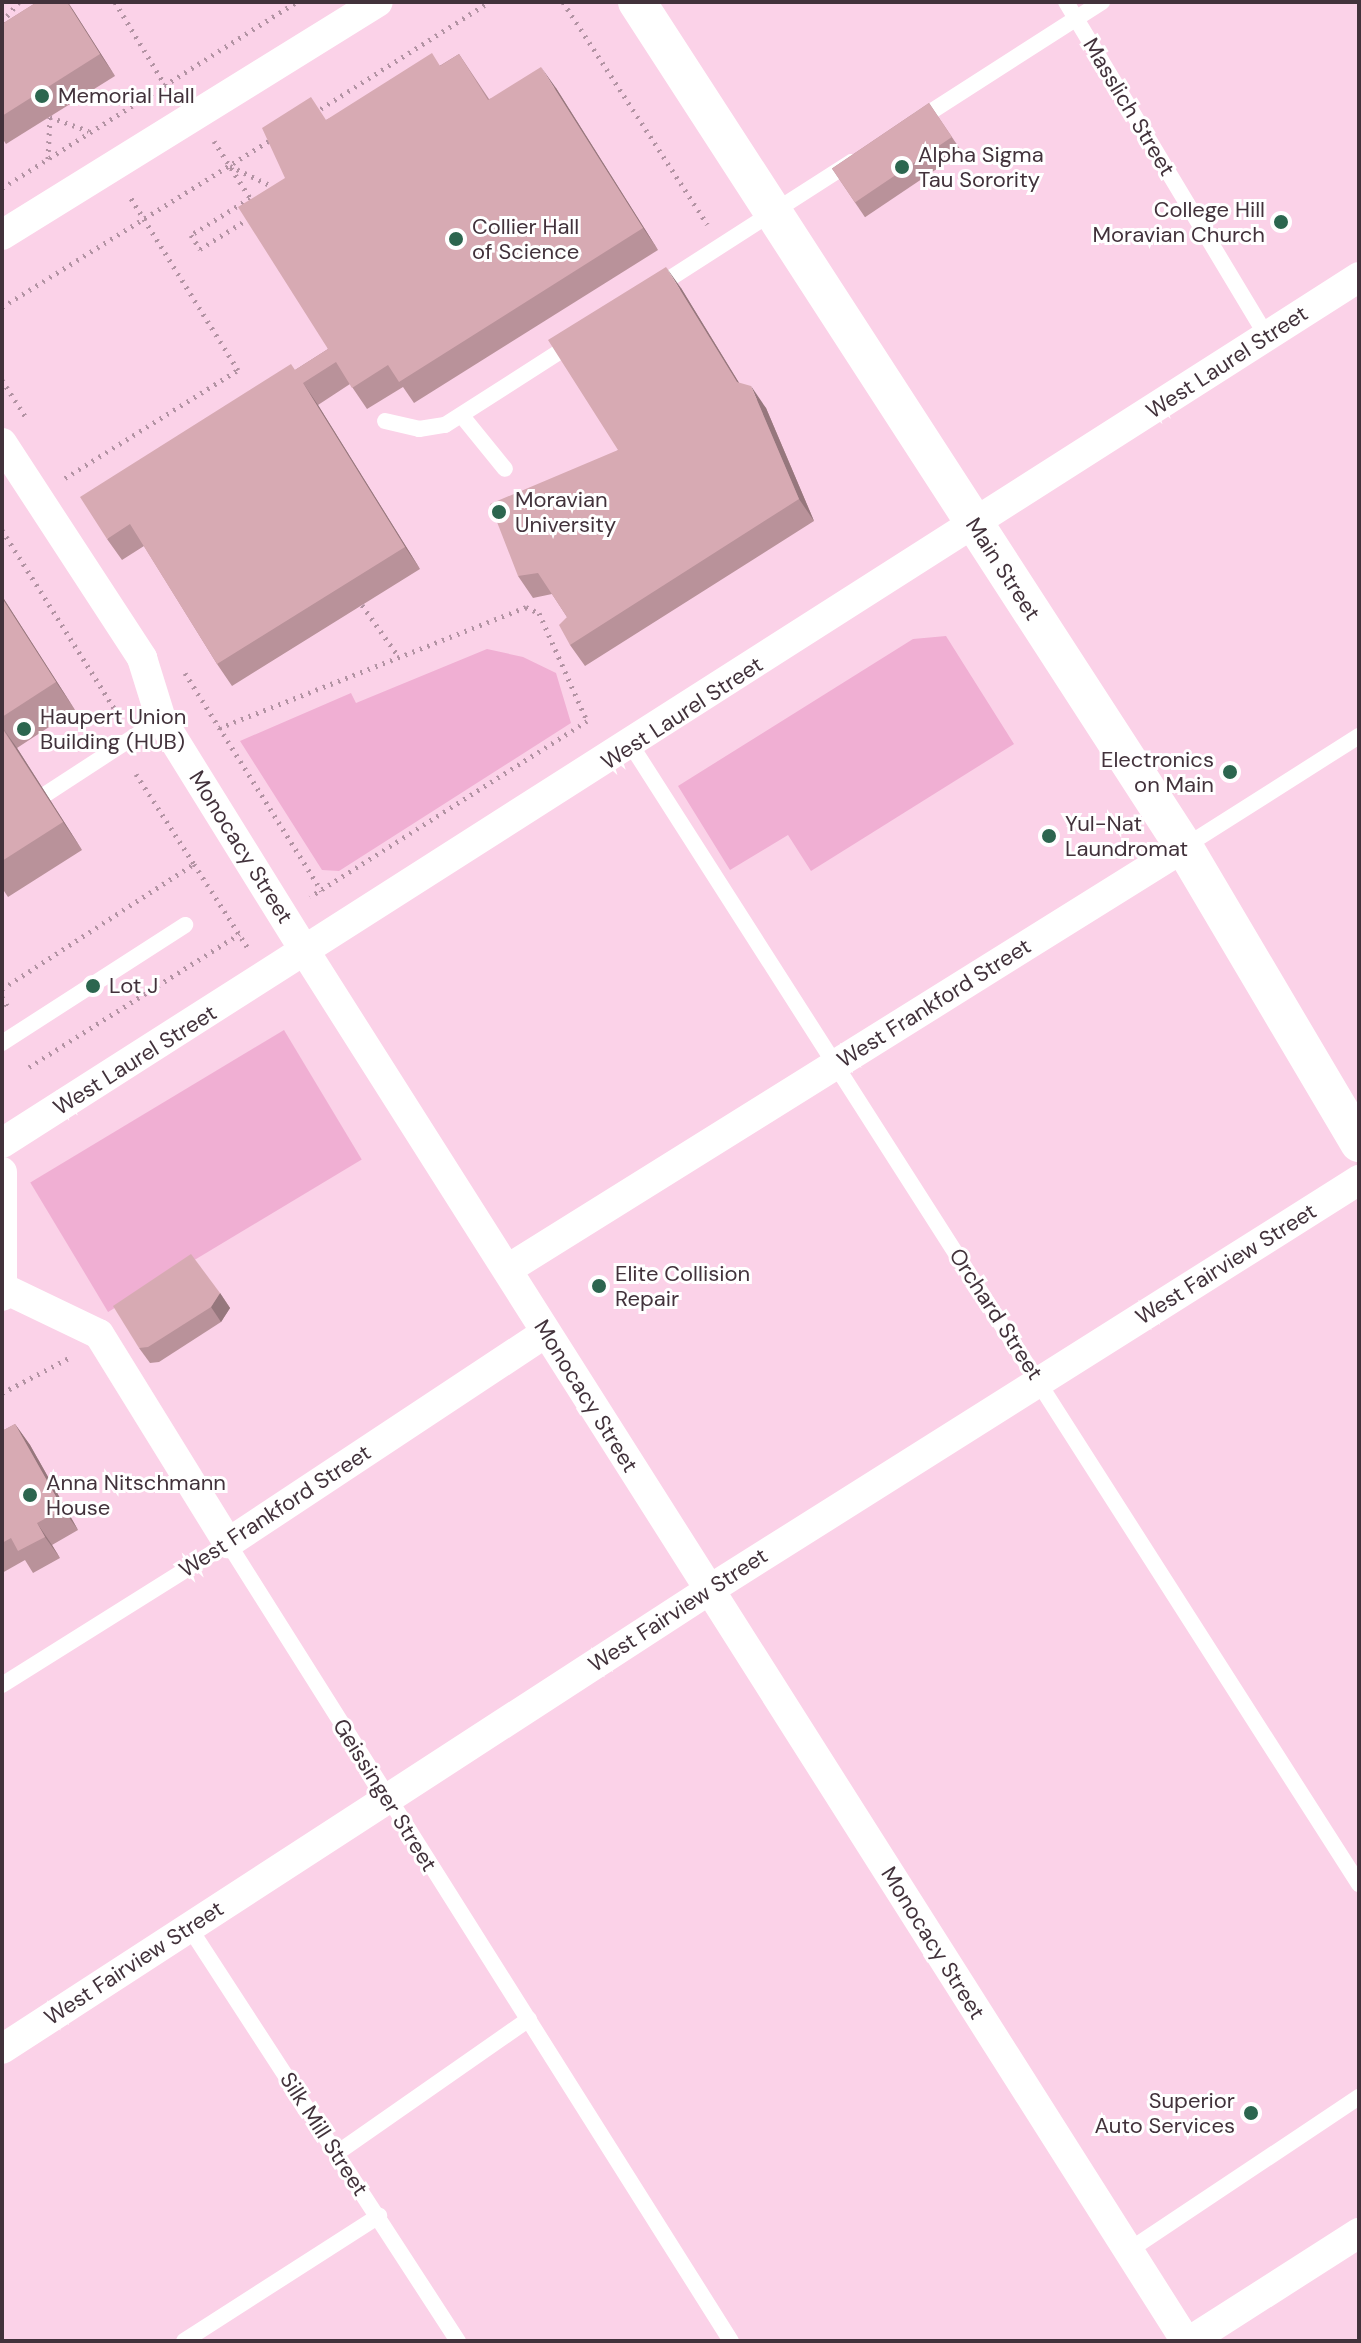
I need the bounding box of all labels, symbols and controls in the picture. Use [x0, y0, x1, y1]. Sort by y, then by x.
street label: Masslich Street [1077, 33, 1181, 181]
place label: Memorial Hall [58, 83, 195, 109]
marker: Memorial Hall [33, 87, 51, 105]
place label: Alpha Sigma Tau Sorority [918, 141, 1044, 192]
marker: Alpha Sigma Tau Sorority [893, 158, 911, 176]
place label: College Hill Moravian Church [1092, 196, 1265, 248]
place label: Collier Hall of Science [472, 213, 579, 264]
marker: College Hill Moravian Church [1272, 213, 1290, 231]
marker: Collier Hall of Science [447, 230, 465, 248]
street label: West Laurel Street [1141, 300, 1313, 424]
place label: Moravian University [515, 486, 616, 538]
marker: Moravian University [490, 503, 508, 521]
street label: Main Street [960, 513, 1046, 625]
street label: West Laurel Street [596, 651, 768, 775]
place label: Haupert Union Building (HUB) [40, 703, 186, 754]
marker: Haupert Union Building (HUB) [15, 720, 33, 738]
place label: Electronics on Main [1101, 746, 1214, 798]
marker: Electronics on Main [1221, 763, 1239, 781]
street label: Monocacy Street [183, 766, 299, 928]
place label: Yul-Nat Laundromat [1065, 810, 1188, 862]
marker: Yul-Nat Laundromat [1040, 827, 1058, 845]
street label: West Frankford Street [832, 933, 1036, 1073]
place label: Lot J [109, 973, 158, 999]
marker: Lot J [84, 977, 102, 995]
street label: West Laurel Street [49, 999, 221, 1121]
street label: West Fairview Street [1131, 1198, 1321, 1330]
street label: Orchard Street [944, 1243, 1048, 1385]
place label: Elite Collision Repair [615, 1260, 750, 1312]
marker: Elite Collision Repair [590, 1277, 608, 1295]
street label: Monocacy Street [528, 1315, 644, 1477]
street label: West Frankford Street [174, 1439, 376, 1583]
place label: Anna Nitschmann House [46, 1469, 226, 1520]
marker: Anna Nitschmann House [21, 1486, 39, 1504]
street label: West Fairview Street [584, 1542, 772, 1678]
street label: Geissinger Street [327, 1714, 443, 1876]
street label: Monocacy Street [875, 1862, 991, 2024]
street label: West Fairview Street [40, 1895, 228, 2031]
street label: Silk Mill Street [274, 2067, 374, 2201]
place label: Superior Auto Services [1094, 2087, 1235, 2138]
marker: Superior Auto Services [1242, 2104, 1260, 2122]

